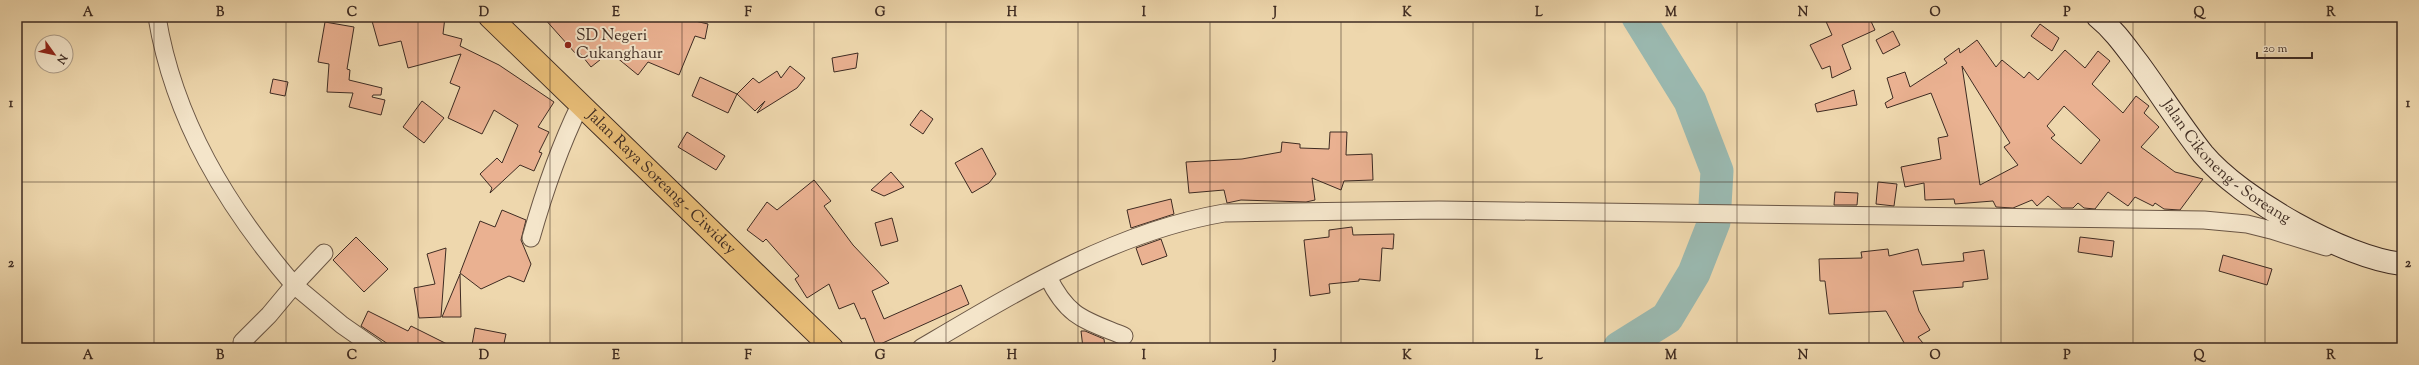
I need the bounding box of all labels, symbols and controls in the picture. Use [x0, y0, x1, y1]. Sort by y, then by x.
text: A [83, 4, 94, 22]
text: B [216, 4, 225, 22]
text: C [347, 4, 357, 22]
text: D [479, 4, 489, 22]
text: E [612, 4, 620, 22]
text: F [744, 4, 752, 22]
text: G [875, 4, 886, 22]
text: H [1007, 4, 1018, 22]
text: I [1142, 4, 1147, 22]
text: J [1272, 4, 1277, 22]
text: K [1402, 4, 1412, 22]
text: L [1535, 4, 1543, 22]
text: M [1665, 4, 1677, 22]
text: N [1798, 4, 1809, 22]
text: O [1929, 4, 1941, 22]
text: P [2063, 4, 2071, 22]
text: Q [2194, 4, 2207, 22]
text: R [2326, 4, 2336, 22]
place label: SD Negeri Cukanghaur [576, 25, 663, 66]
north arrow [34, 34, 74, 74]
scale bar [2257, 34, 2312, 60]
marker: SD Negeri Cukanghaur [563, 40, 573, 50]
text: 20 m [2263, 40, 2288, 58]
text: N [52, 50, 71, 67]
street label: Jalan Cikoneng - Soreang [2155, 94, 2295, 230]
text: 1 [9, 95, 14, 113]
text: 1 [2406, 95, 2411, 113]
street label: Jalan Raya Soreang - Ciwidey [580, 104, 741, 261]
text: 2 [8, 255, 15, 273]
text: 2 [2405, 255, 2412, 273]
text: A [83, 347, 94, 365]
text: B [216, 347, 225, 365]
text: C [347, 347, 357, 365]
text: D [479, 347, 489, 365]
text: E [612, 347, 620, 365]
text: F [744, 347, 752, 365]
text: G [875, 347, 886, 365]
text: H [1007, 347, 1018, 365]
text: I [1142, 347, 1147, 365]
text: J [1272, 347, 1277, 365]
text: K [1402, 347, 1412, 365]
text: L [1535, 347, 1543, 365]
text: M [1665, 347, 1677, 365]
text: N [1798, 347, 1809, 365]
text: O [1929, 347, 1941, 365]
text: P [2063, 347, 2071, 365]
text: Q [2194, 347, 2207, 365]
text: R [2326, 347, 2336, 365]

